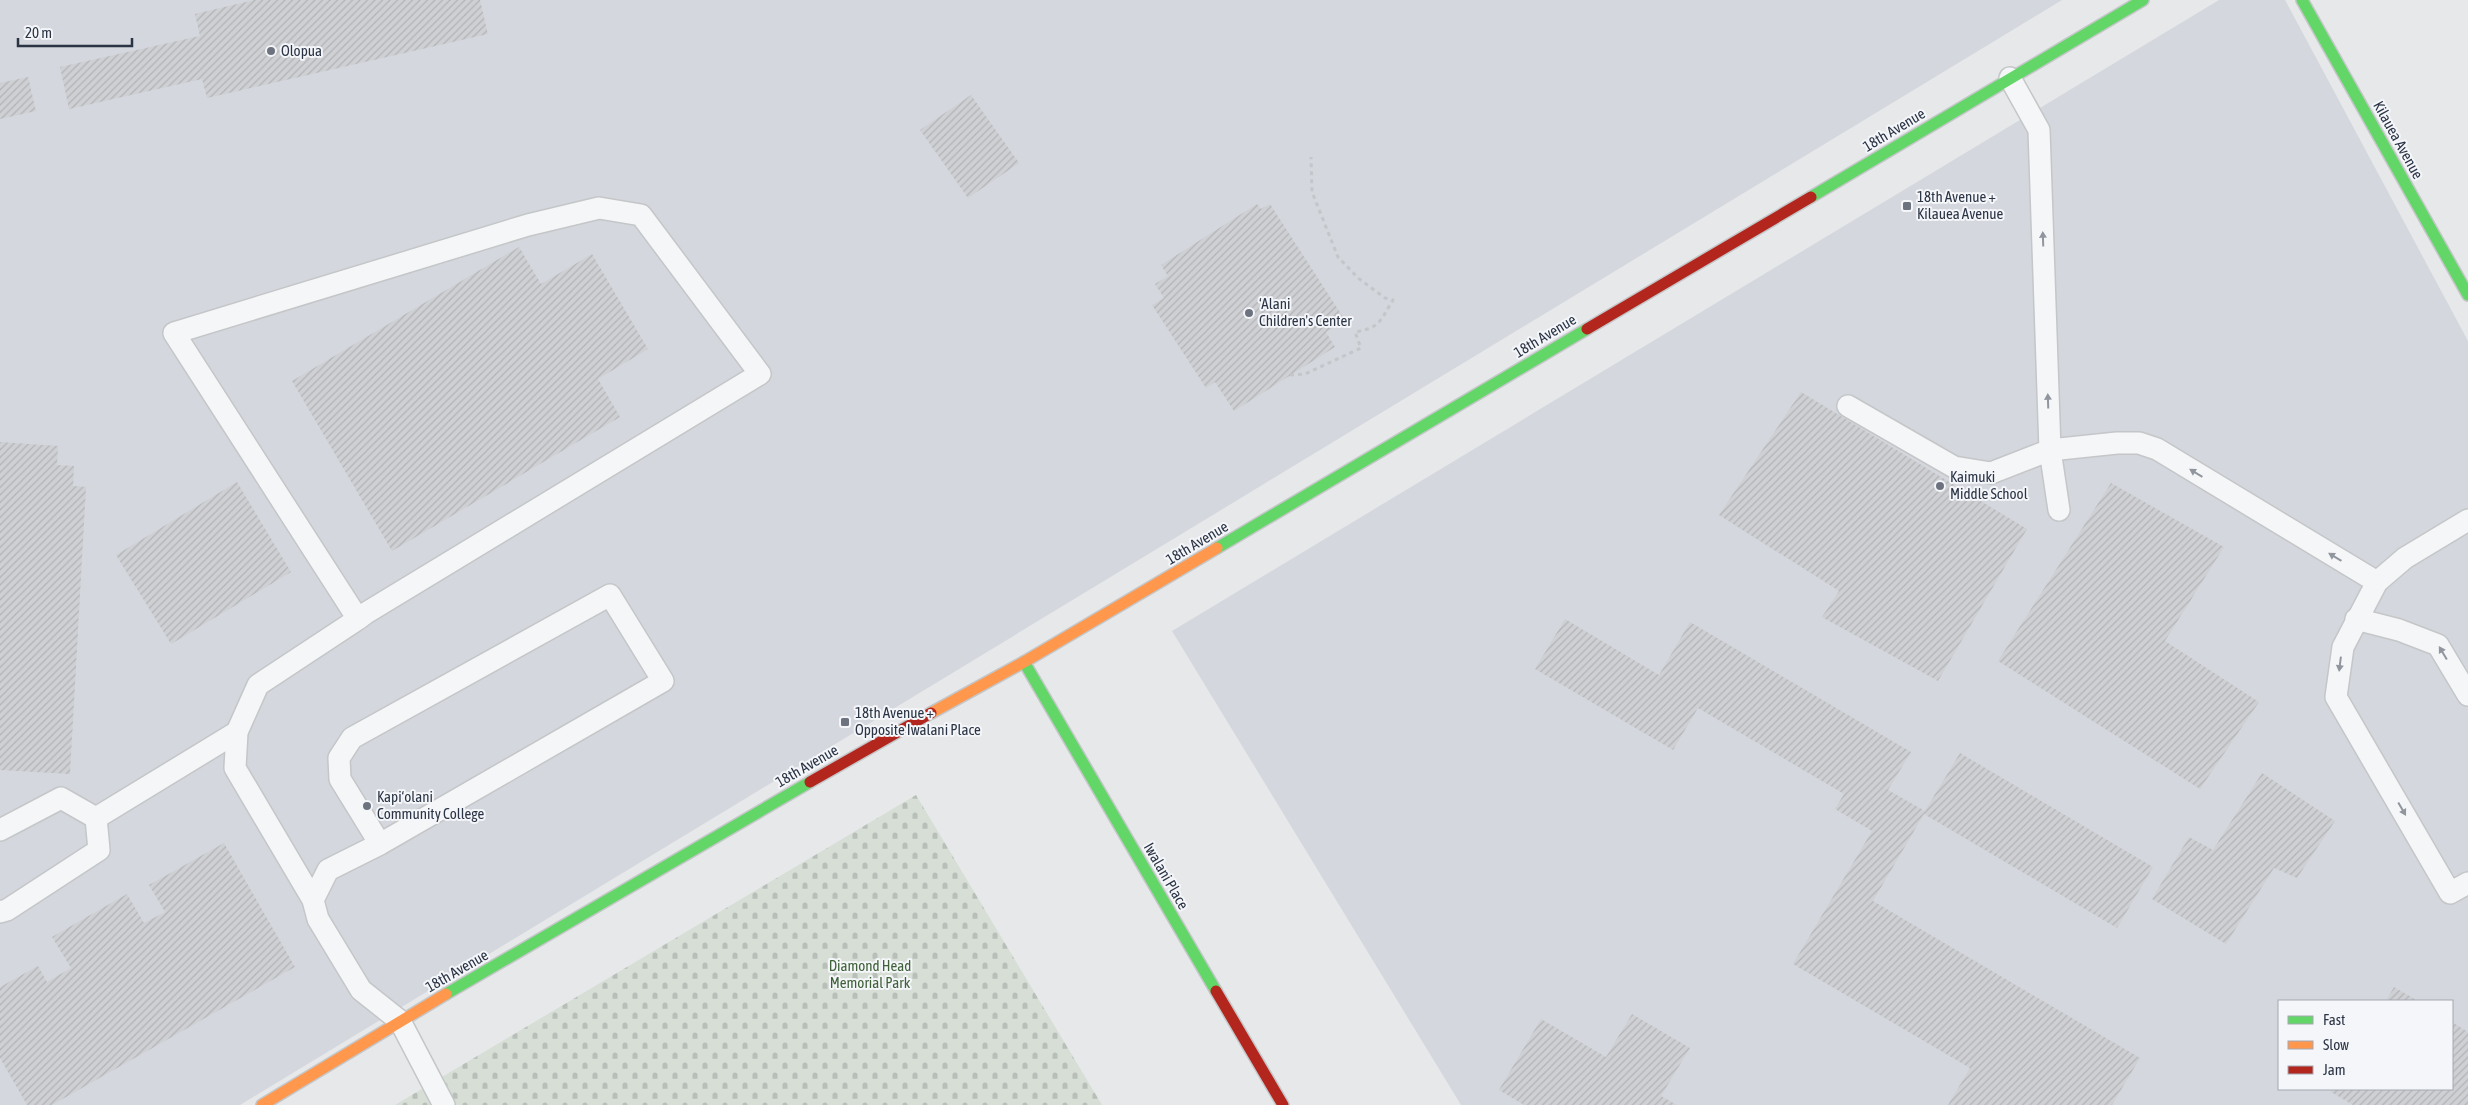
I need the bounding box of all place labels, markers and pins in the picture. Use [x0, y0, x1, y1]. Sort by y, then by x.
place label: Olopua [281, 42, 322, 59]
marker: Olopua [265, 45, 277, 57]
place label: 18th Avenue + Kilauea Avenue [1917, 188, 2004, 222]
marker: 18th Avenue + Kilauea Avenue [1901, 200, 1913, 212]
place label: ‘Alani Children's Center [1259, 295, 1352, 329]
marker: ‘Alani Children's Center [1243, 307, 1255, 319]
place label: Kaimuki Middle School [1950, 468, 2028, 502]
marker: Kaimuki Middle School [1934, 480, 1946, 492]
place label: 18th Avenue + Opposite Iwalani Place [855, 704, 981, 738]
marker: 18th Avenue + Opposite Iwalani Place [839, 716, 851, 728]
place label: Kapi‘olani Community College [377, 788, 484, 822]
marker: Kapi‘olani Community College [361, 800, 373, 812]

